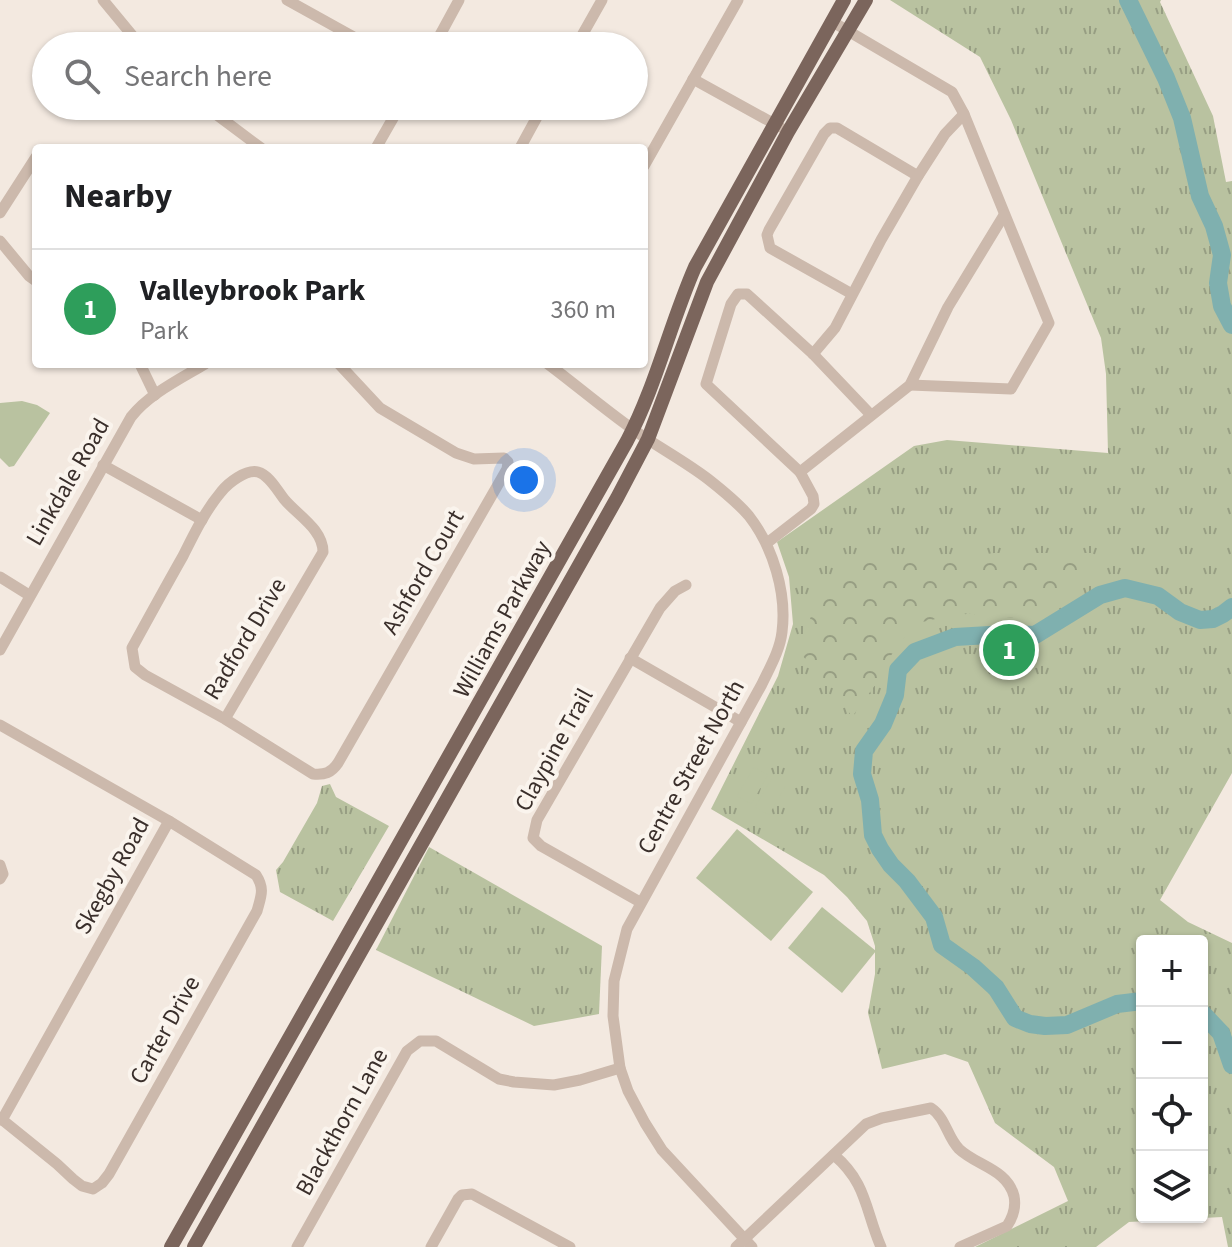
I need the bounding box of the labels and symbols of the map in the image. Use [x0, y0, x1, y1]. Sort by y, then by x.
street label: Linkdale Road [17, 412, 119, 552]
your location [504, 460, 544, 500]
street label: Ashford Court [373, 503, 473, 641]
street label: Williams Parkway [444, 534, 560, 704]
street label: Radford Drive [195, 571, 295, 707]
pin: 1 [983, 620, 1035, 680]
street label: Centre Street North [629, 673, 753, 861]
street label: Claypine Trail [506, 682, 602, 818]
street label: Skegby Road [65, 811, 159, 941]
street label: Carter Drive [121, 969, 209, 1091]
street label: Blackthorn Lane [287, 1042, 397, 1202]

